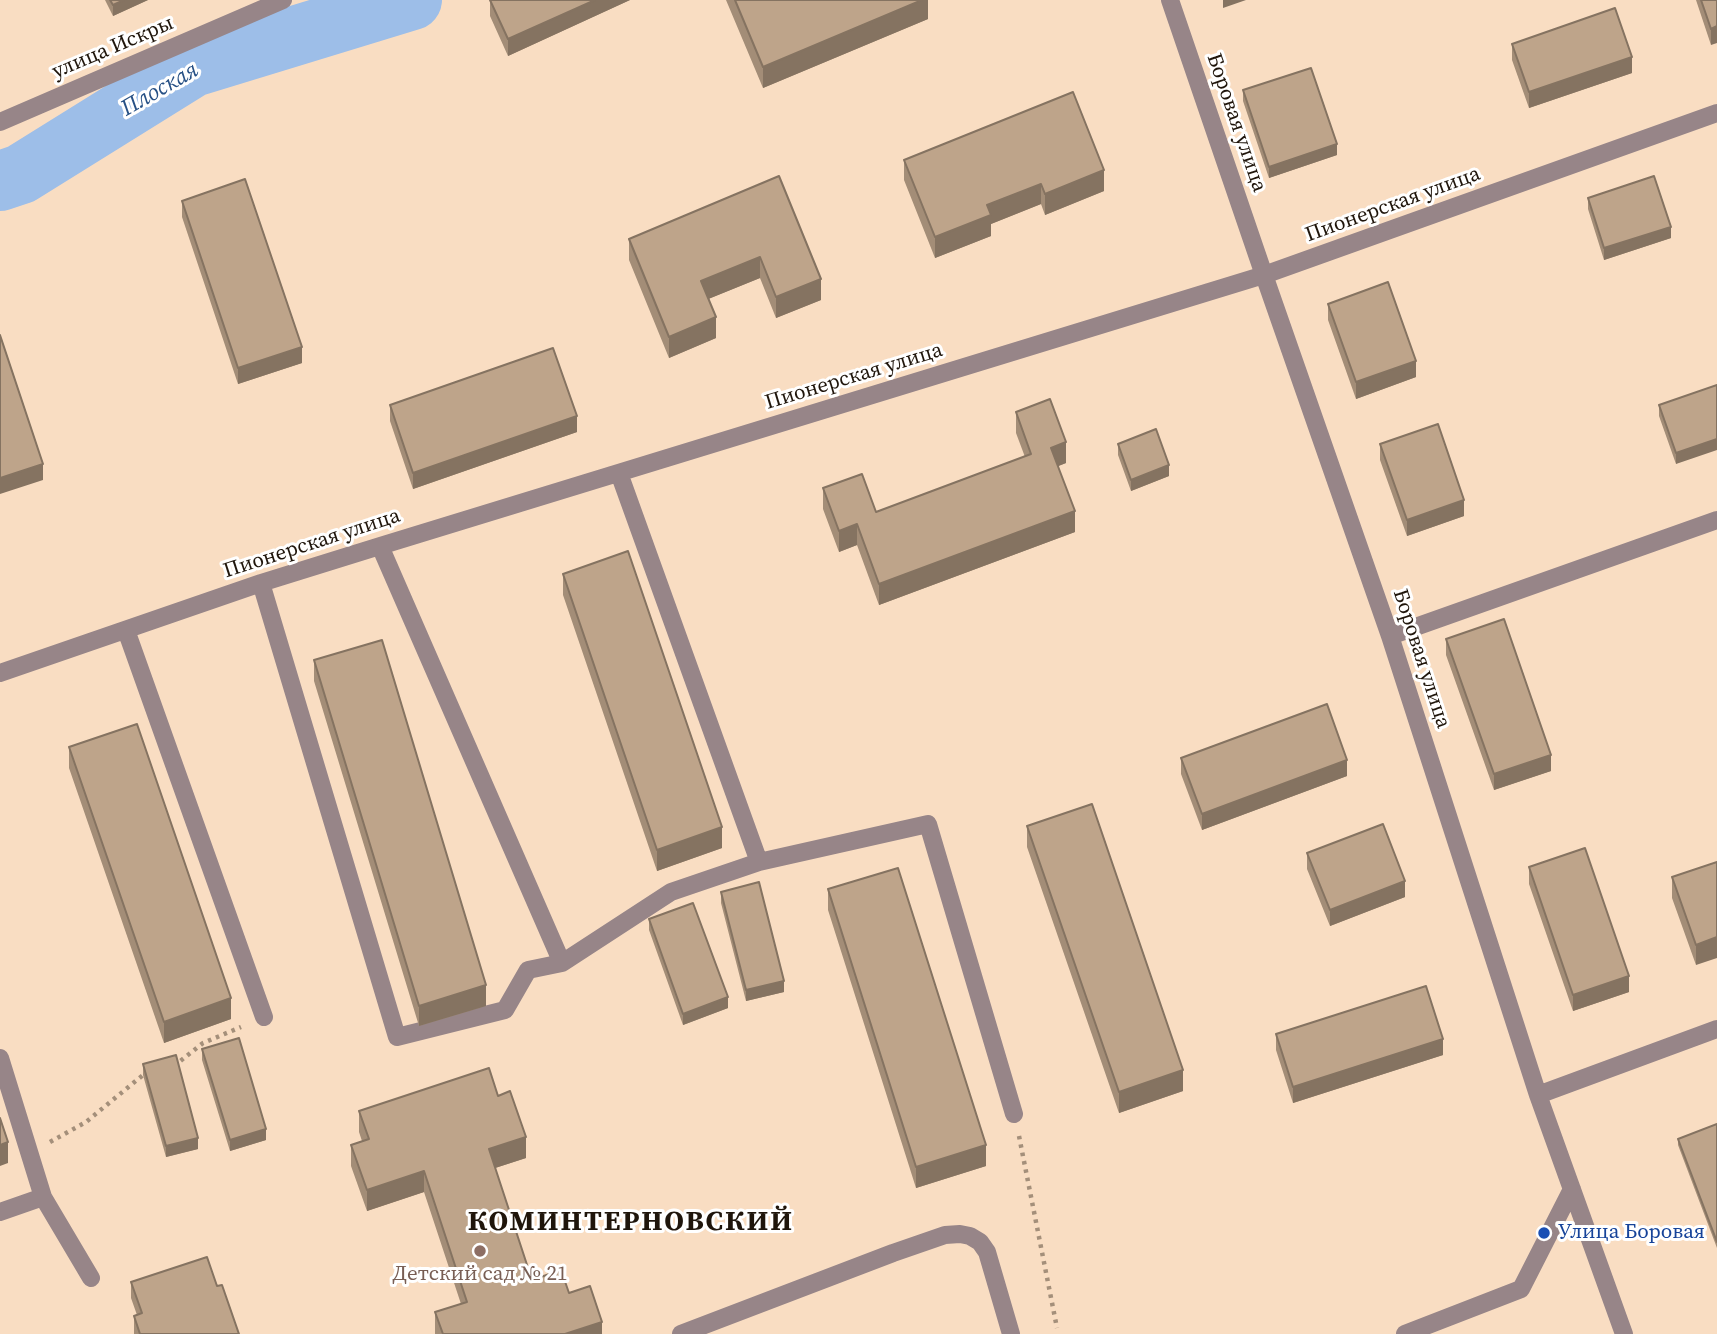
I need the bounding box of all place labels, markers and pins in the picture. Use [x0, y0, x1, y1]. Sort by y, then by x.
place label: Улица Боровая [1558, 1220, 1705, 1246]
marker: Улица Боровая [1536, 1225, 1552, 1241]
marker: Детский сад № 21 [472, 1243, 488, 1259]
place label: Детский сад № 21 [393, 1262, 567, 1288]

